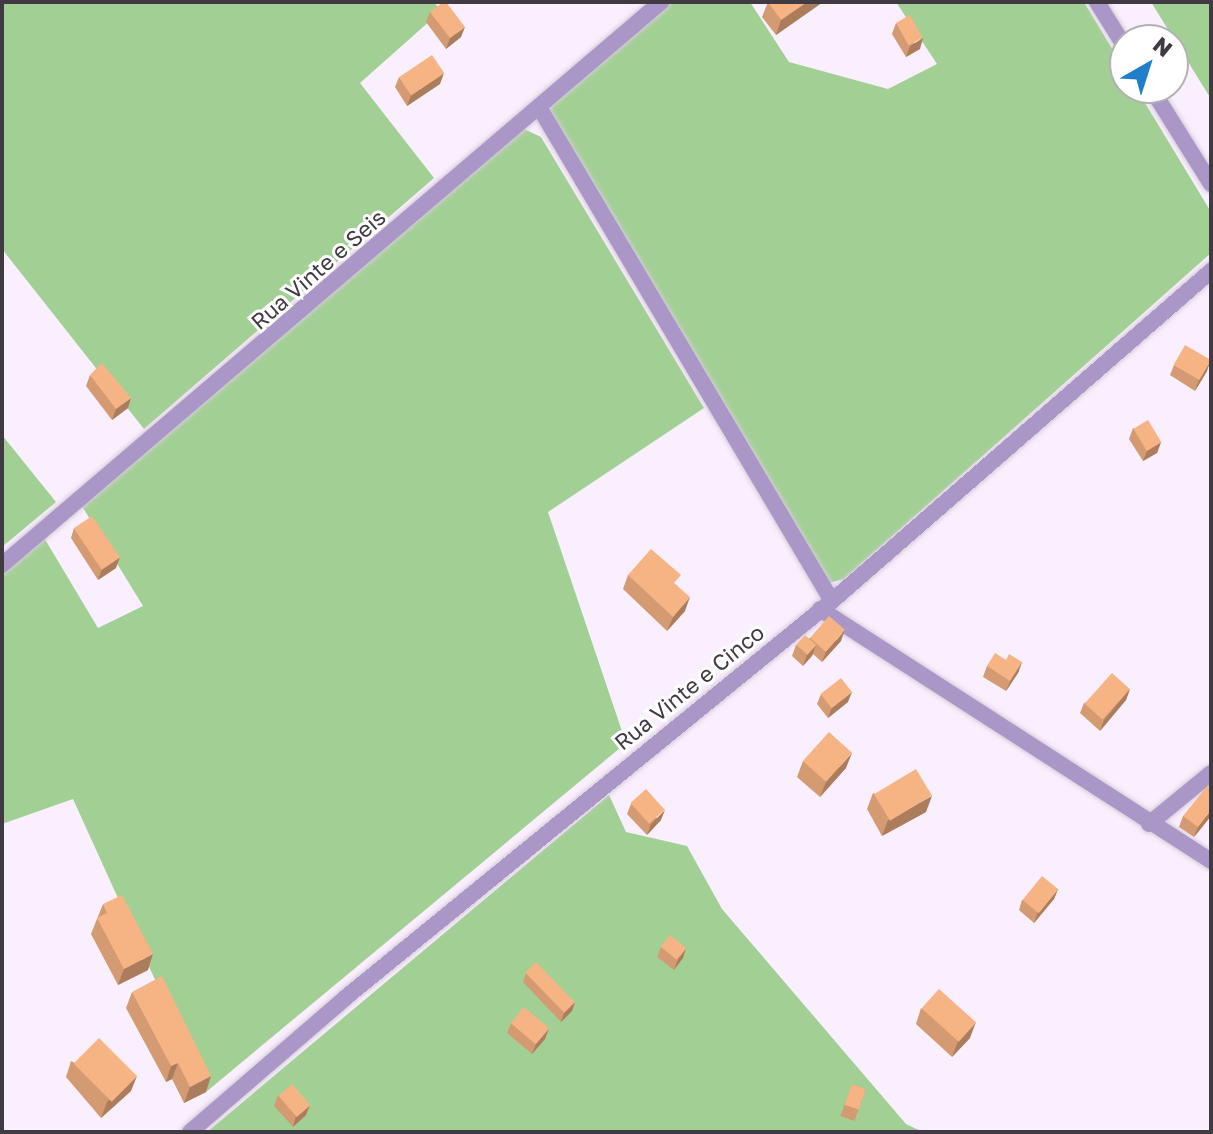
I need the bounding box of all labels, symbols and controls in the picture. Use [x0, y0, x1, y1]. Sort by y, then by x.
north arrow [1109, 24, 1189, 104]
text: N [1148, 31, 1178, 62]
street label: Rua Vinte e Seis [245, 203, 391, 335]
street label: Rua Vinte e Cinco [609, 619, 769, 755]

